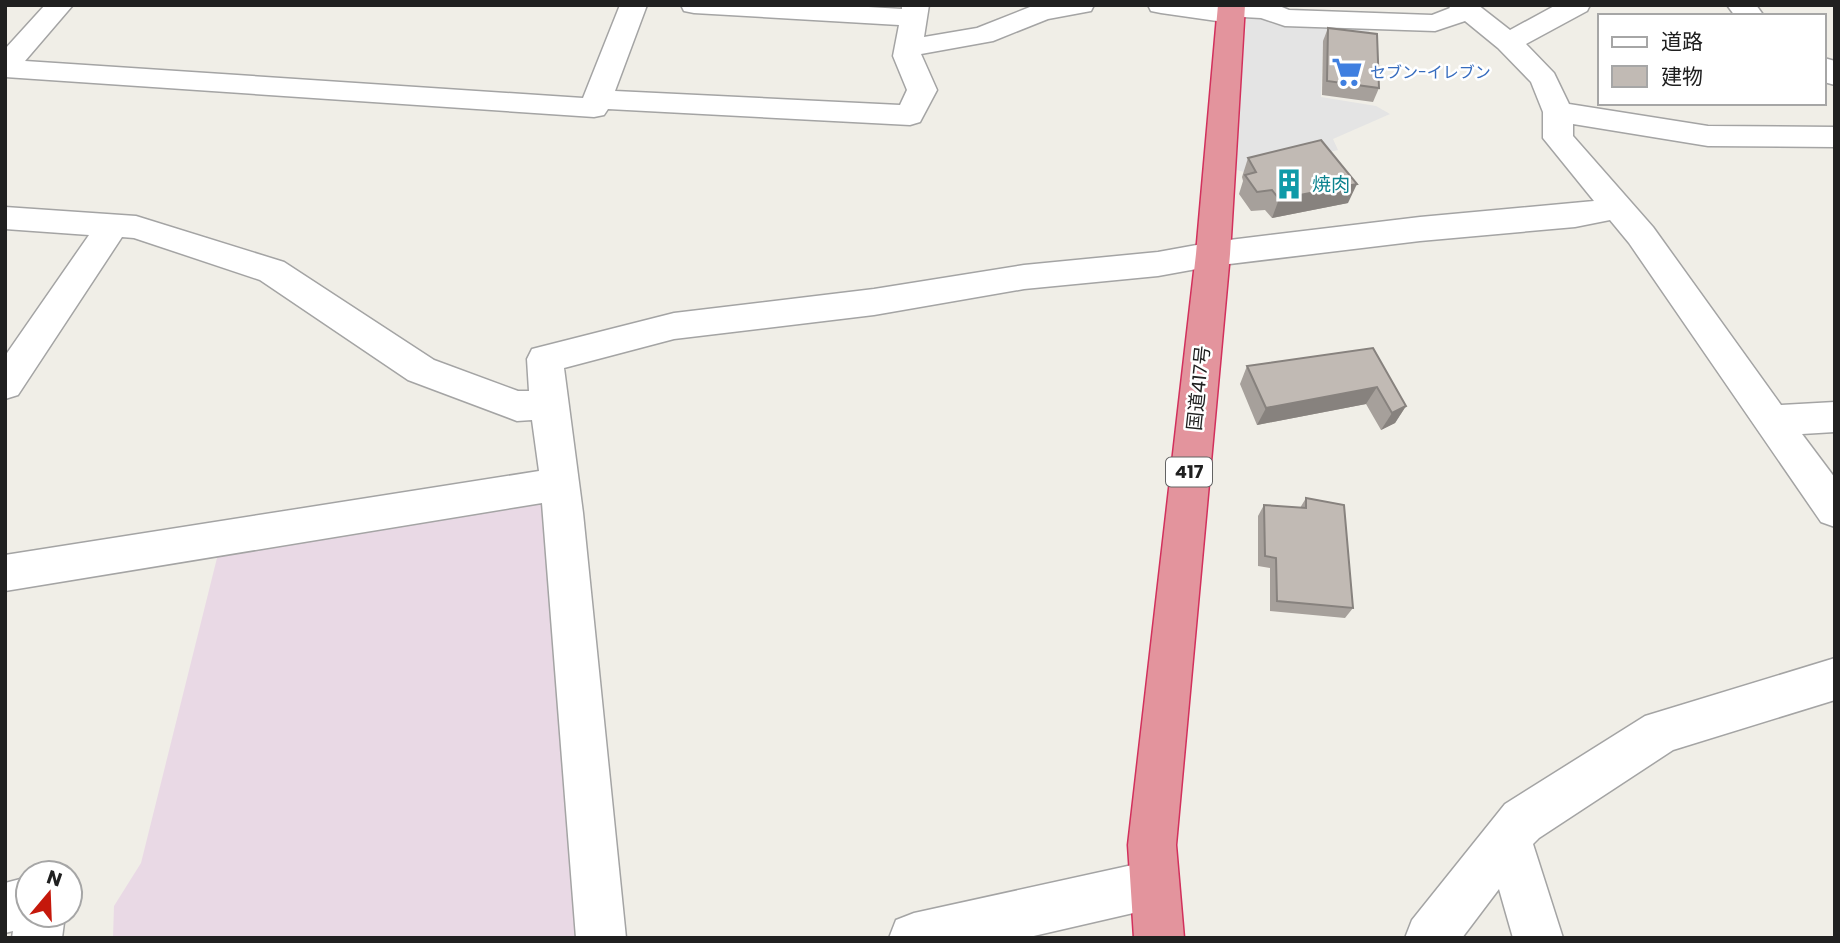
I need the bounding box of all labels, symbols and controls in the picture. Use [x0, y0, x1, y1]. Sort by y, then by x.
legend [1598, 14, 1826, 105]
text: 道路 [1661, 27, 1703, 56]
supermarket icon: セブン-イレブン [1330, 55, 1364, 89]
place label: セブン-イレブン [1370, 61, 1491, 84]
text: 建物 [1661, 62, 1703, 91]
building icon: 焼肉 [1272, 167, 1306, 201]
place label: 焼肉 [1312, 171, 1350, 198]
street label: 国道417号 [1181, 344, 1216, 432]
road number: 417 [1166, 458, 1212, 486]
north arrow [14, 859, 84, 929]
text: N [43, 863, 66, 893]

